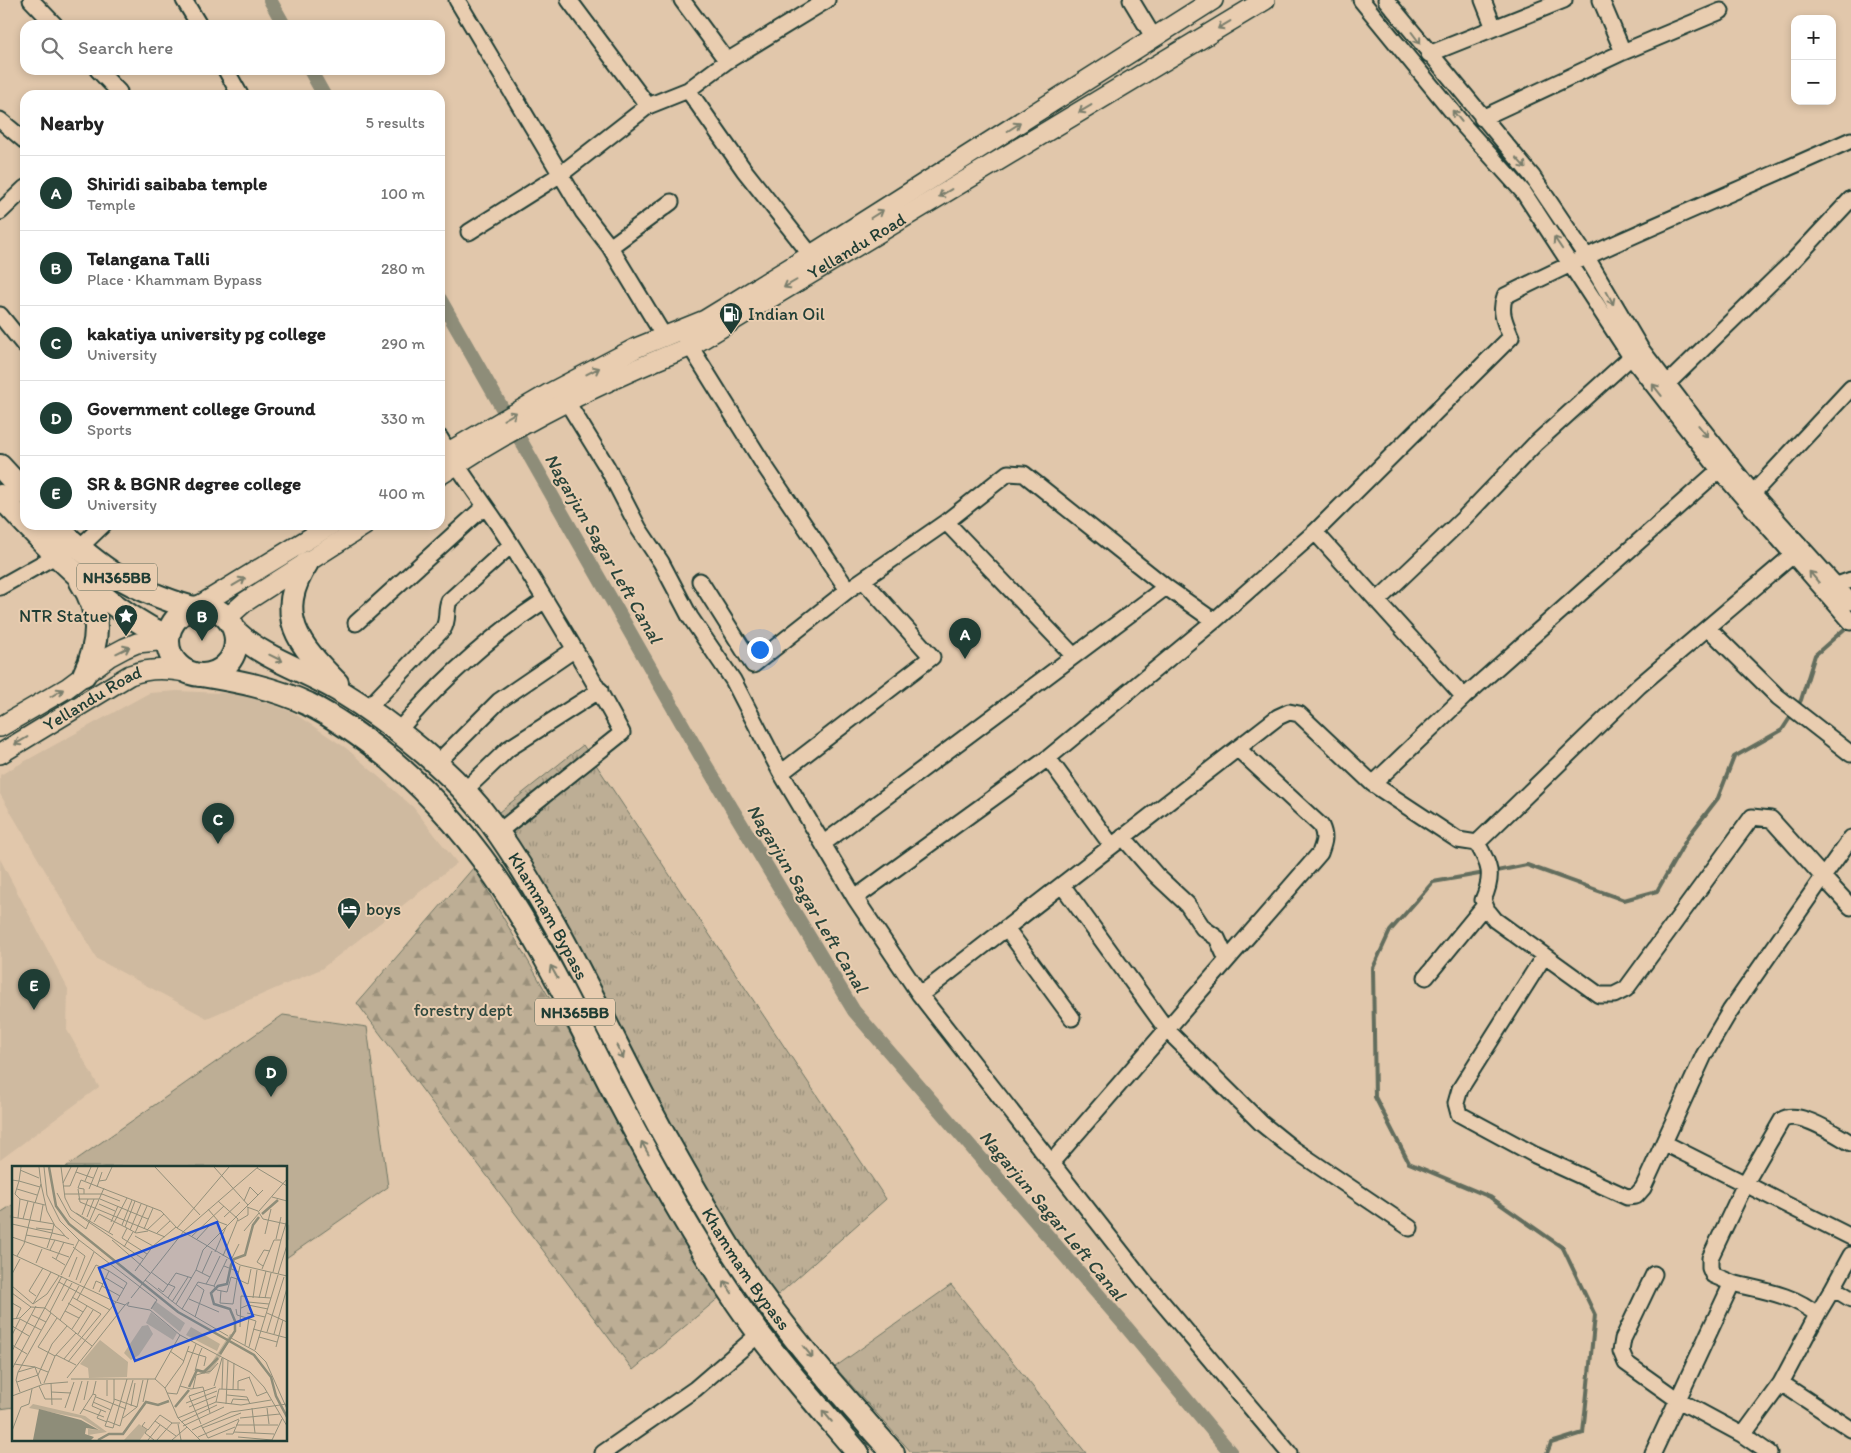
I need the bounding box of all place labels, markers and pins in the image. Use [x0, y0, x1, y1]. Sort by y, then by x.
fuel station icon: Indian Oil [718, 301, 744, 335]
place label: Indian Oil [748, 303, 825, 325]
pin: B [186, 600, 218, 641]
place icon: NTR Statue [113, 603, 139, 637]
place label: NTR Statue [19, 605, 108, 627]
pin: A [949, 618, 981, 659]
pin: C [202, 803, 234, 844]
hotel icon: boys [336, 896, 362, 930]
place label: boys [366, 898, 401, 920]
pin: E [18, 969, 50, 1010]
pin: D [255, 1056, 287, 1097]

